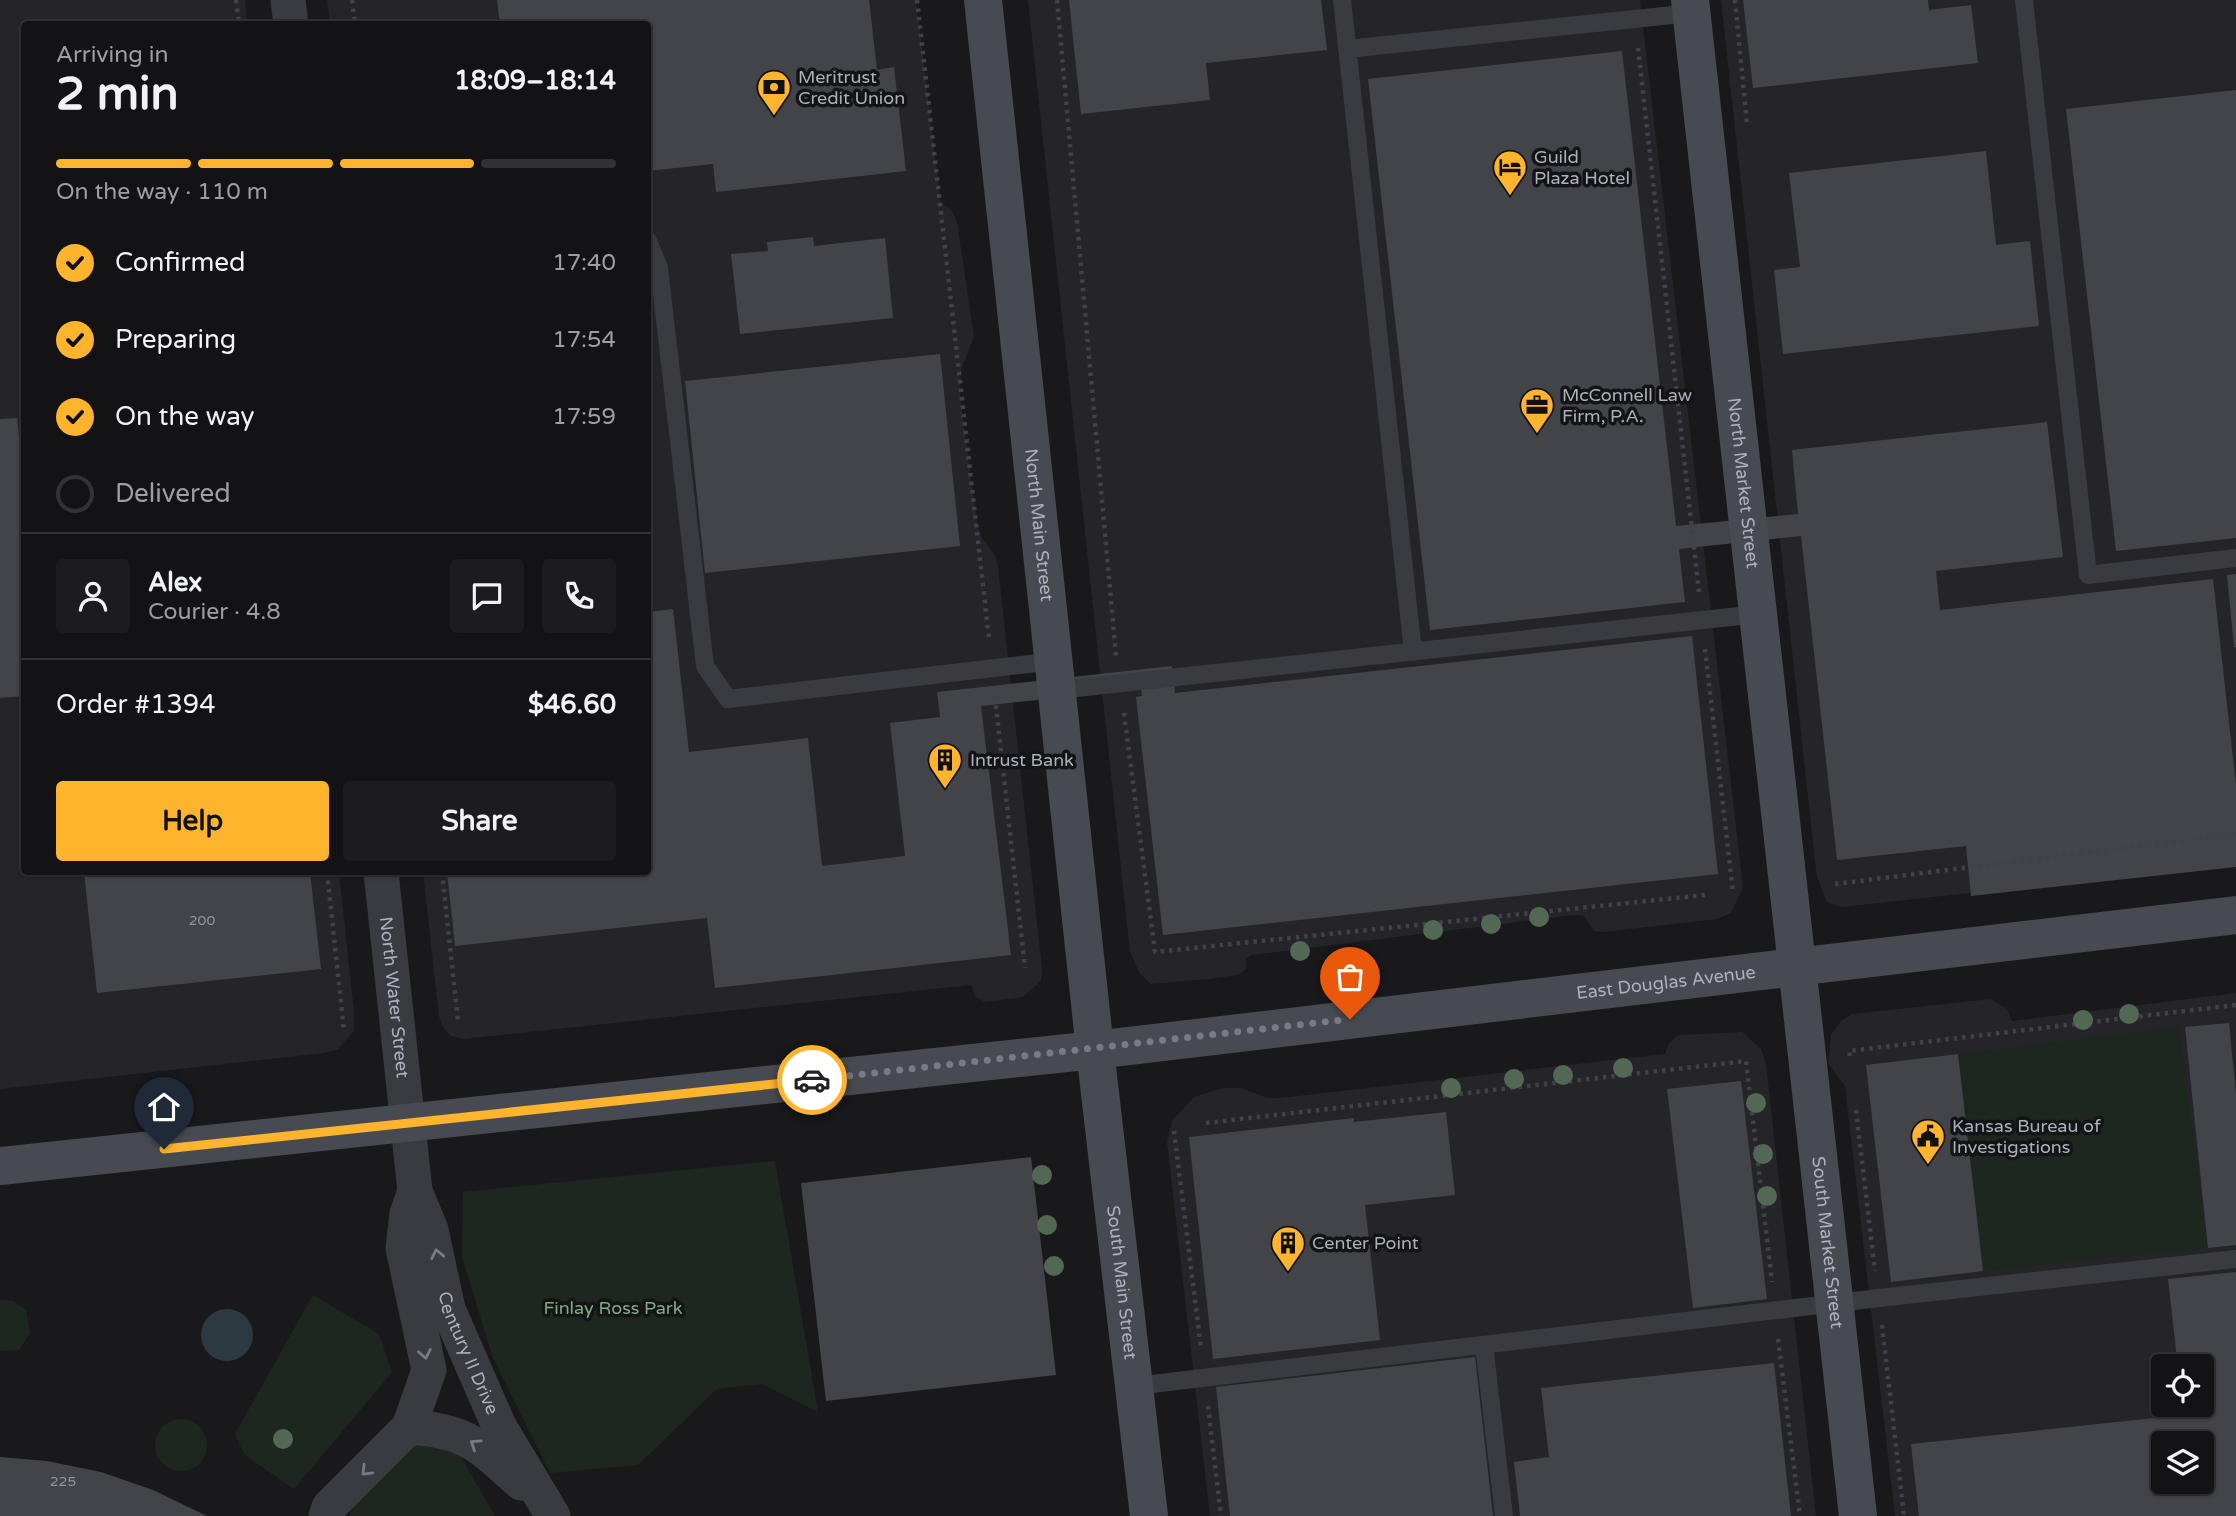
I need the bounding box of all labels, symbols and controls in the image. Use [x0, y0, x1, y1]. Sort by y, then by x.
text: Arriving in [56, 41, 169, 69]
text: 18:09–18:14 [454, 65, 616, 96]
place label: Meritrust Credit Union [798, 66, 905, 109]
text: 2 min [56, 67, 179, 122]
bank icon: Meritrust Credit Union [755, 68, 793, 117]
place label: Guild Plaza Hotel [1534, 146, 1630, 189]
hotel icon: Guild Plaza Hotel [1491, 148, 1529, 197]
text: On the way · 110 m [56, 178, 268, 206]
icon: check [56, 244, 94, 282]
text: Confirmed [115, 247, 245, 278]
text: 17:40 [552, 249, 616, 277]
icon: check [56, 321, 94, 359]
text: Preparing [115, 324, 236, 355]
text: 17:54 [552, 326, 616, 354]
place label: McConnell Law Firm, P.A. [1562, 384, 1692, 427]
office icon: McConnell Law Firm, P.A. [1518, 386, 1556, 435]
street label: North Market Street [1723, 396, 1764, 570]
icon: check [56, 398, 94, 436]
text: On the way [115, 401, 255, 432]
text: 17:59 [552, 403, 616, 431]
street label: North Main Street [1020, 447, 1058, 603]
text: Delivered [115, 478, 231, 509]
button: person [56, 559, 130, 633]
button: chat [450, 559, 524, 633]
button: phone [542, 559, 616, 633]
text: Alex [148, 567, 202, 598]
text: Courier · 4.8 [148, 598, 281, 626]
text: Order #1394 [56, 689, 216, 720]
text: $46.60 [528, 689, 616, 720]
building icon: Intrust Bank [926, 741, 964, 790]
place label: Intrust Bank [970, 749, 1074, 771]
button: Help [56, 781, 329, 861]
button: Share [343, 781, 616, 861]
house number: 200 [189, 912, 215, 929]
street label: North Water Street [375, 916, 414, 1079]
pin [1320, 947, 1380, 1019]
icon: bag [1331, 958, 1369, 996]
street label: East Douglas Avenue [1575, 961, 1757, 1004]
courier [777, 1045, 847, 1115]
icon: car [793, 1061, 831, 1099]
pin [134, 1077, 194, 1149]
icon: home [145, 1088, 183, 1126]
place label: Kansas Bureau of Investigations [1952, 1115, 2101, 1158]
public building icon: Kansas Bureau of Investigations [1909, 1117, 1947, 1166]
street label: South Market Street [1807, 1155, 1848, 1330]
street label: South Main Street [1102, 1204, 1142, 1361]
building icon: Center Point [1269, 1224, 1307, 1273]
place label: Center Point [1312, 1232, 1419, 1254]
one-way arrow [430, 1248, 445, 1260]
street label: Century II Drive [434, 1289, 504, 1418]
park label: Finlay Ross Park [543, 1297, 683, 1319]
one-way arrow [417, 1348, 432, 1360]
map controls [2151, 1354, 2214, 1494]
button: locate [2151, 1354, 2214, 1417]
button: layers [2151, 1431, 2214, 1494]
one-way arrow [470, 1440, 483, 1453]
one-way arrow [361, 1462, 374, 1475]
house number: 225 [50, 1473, 76, 1490]

